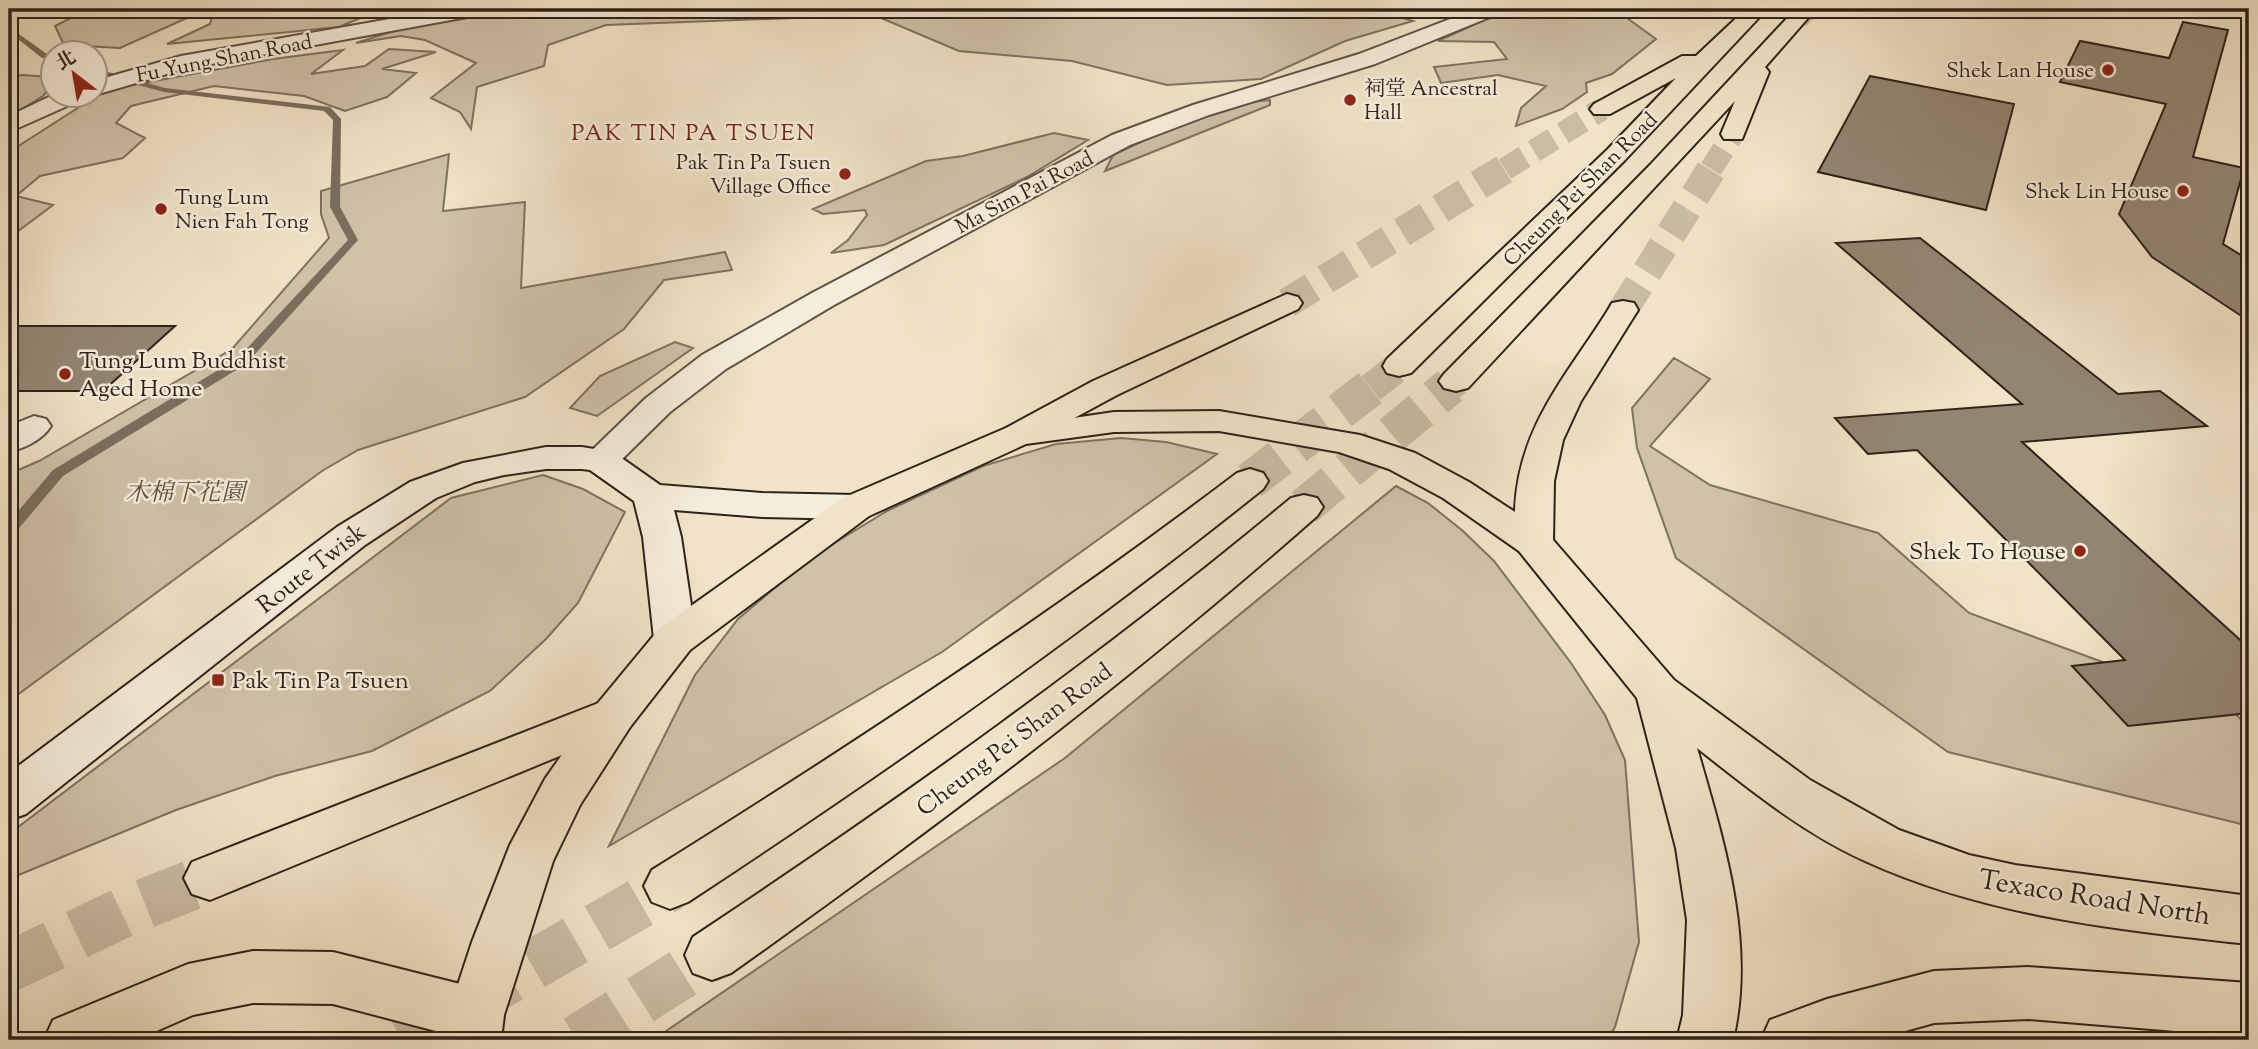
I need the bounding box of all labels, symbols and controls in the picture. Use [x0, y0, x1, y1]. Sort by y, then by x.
street label: Fu Yung Shan Road [134, 28, 315, 92]
north arrow [38, 38, 108, 108]
text: 北 [51, 45, 82, 78]
place label: Shek Lan House [1946, 57, 2094, 87]
marker: Shek Lan House [2100, 62, 2116, 78]
place label: 祠堂 Ancestral Hall [1364, 75, 1498, 129]
marker: 祠堂 Ancestral Hall [1342, 92, 1358, 108]
street label: Cheung Pei Shan Road [1497, 106, 1666, 274]
district label: PAK TIN PA TSUEN [571, 118, 817, 151]
street label: Ma Sim Pai Road [951, 145, 1099, 243]
place label: Pak Tin Pa Tsuen Village Office [676, 149, 831, 203]
marker: Pak Tin Pa Tsuen Village Office [837, 166, 853, 182]
place label: Shek Lin House [2025, 178, 2169, 208]
marker: Shek Lin House [2175, 183, 2191, 199]
place label: Tung Lum Nien Fah Tong [175, 184, 309, 238]
marker: Tung Lum Nien Fah Tong [153, 201, 169, 217]
place label: Tung Lum Buddhist Aged Home [79, 345, 286, 407]
marker: Tung Lum Buddhist Aged Home [57, 366, 73, 382]
park label: 木棉下花園 [125, 477, 249, 511]
street label: Route Twisk [251, 516, 374, 623]
place label: Shek To House [1909, 536, 2066, 570]
marker: Shek To House [2072, 543, 2088, 559]
street label: Cheung Pei Shan Road [910, 655, 1121, 826]
place label: Pak Tin Pa Tsuen [232, 665, 409, 699]
marker: Pak Tin Pa Tsuen [210, 672, 226, 688]
street label: Texaco Road North [1976, 861, 2213, 937]

